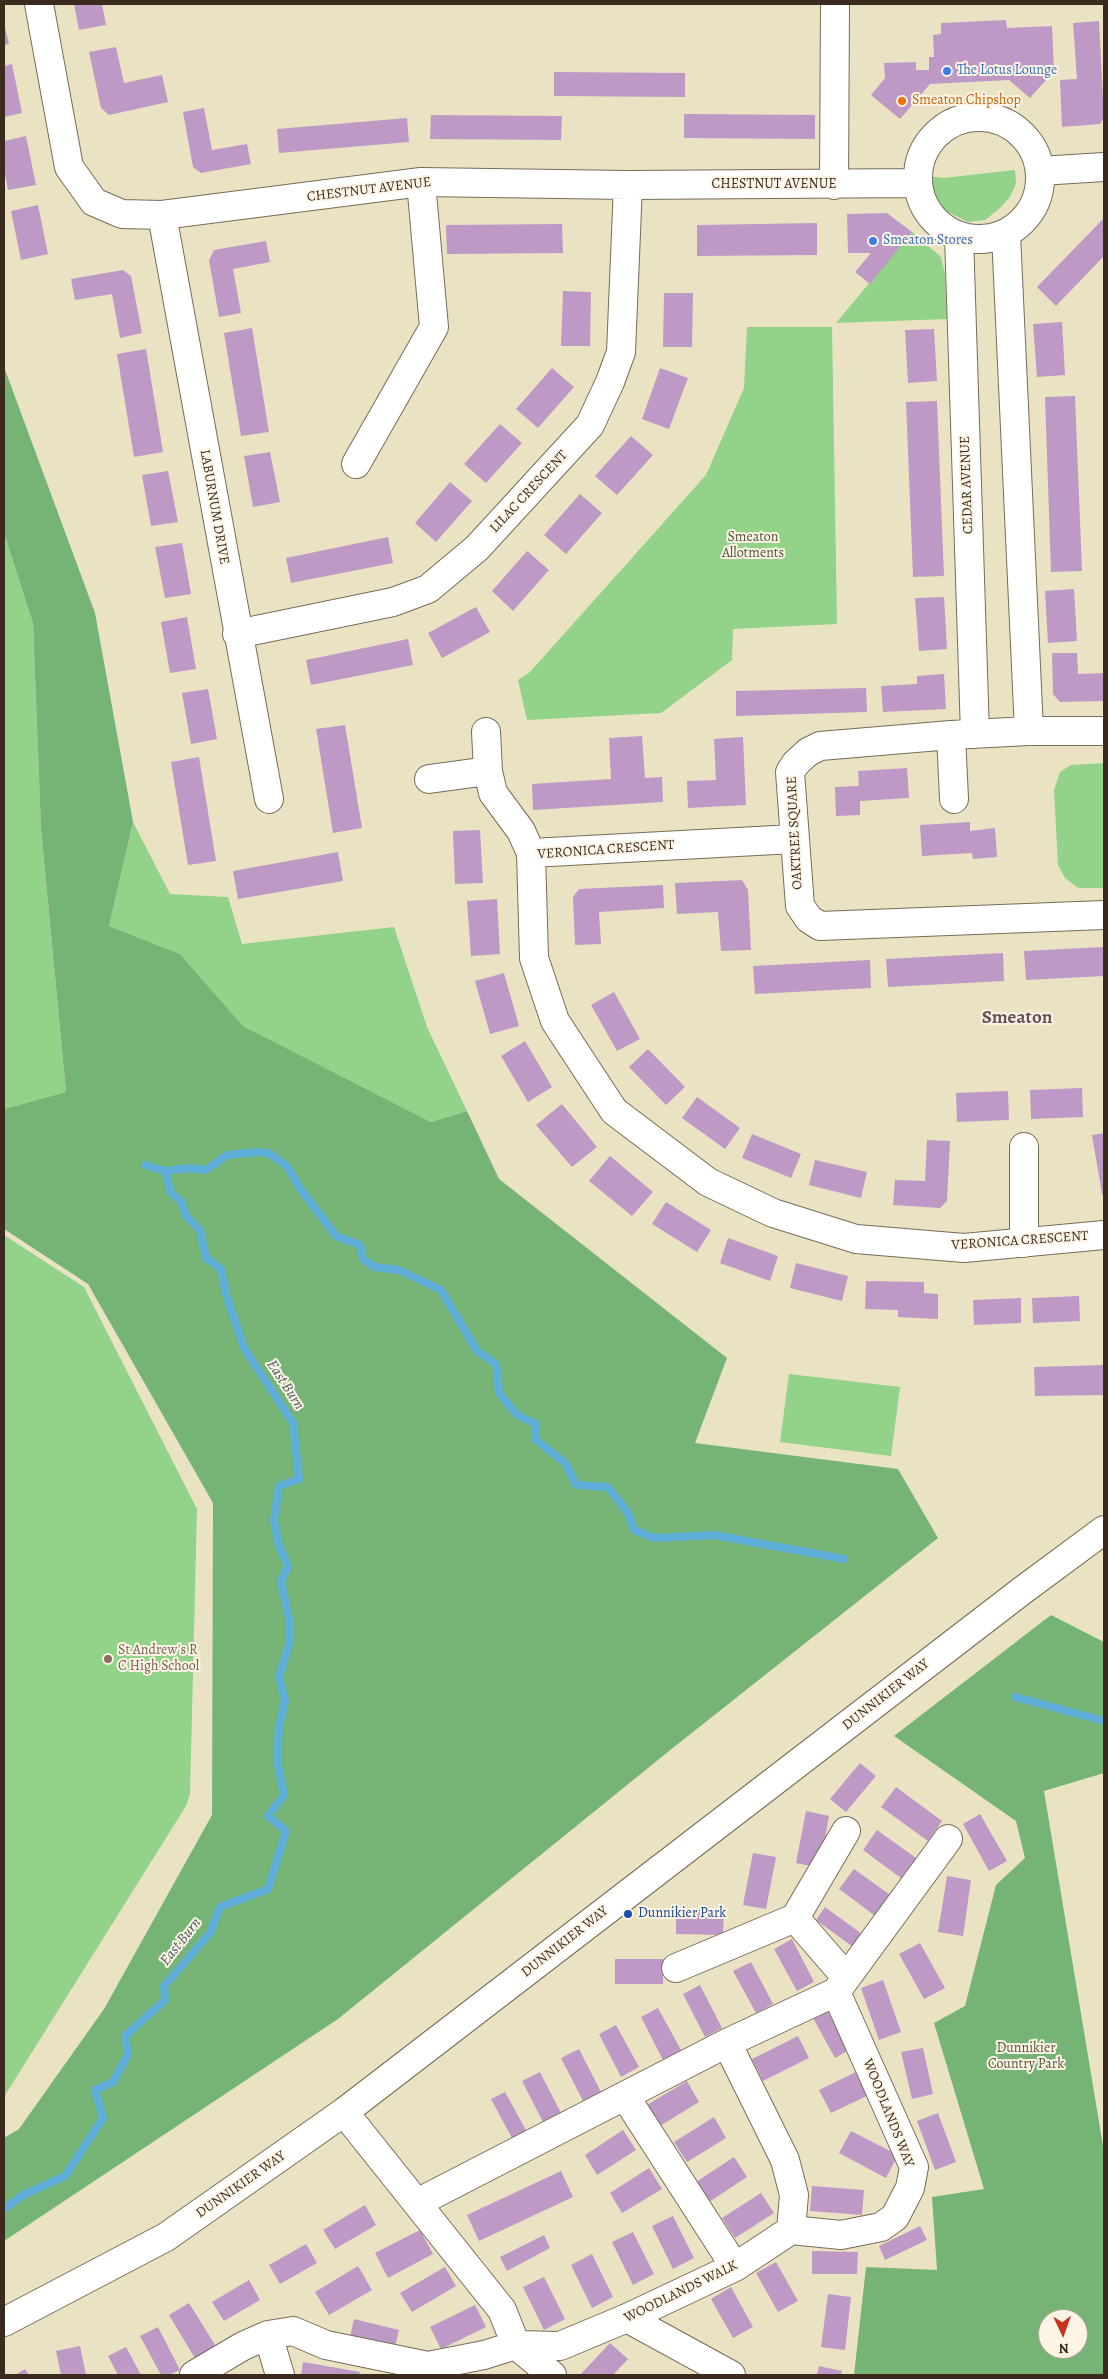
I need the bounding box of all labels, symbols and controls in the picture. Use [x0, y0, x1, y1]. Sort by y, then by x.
place label: The Lotus Lounge [957, 63, 1057, 79]
marker: The Lotus Lounge [941, 65, 953, 77]
place label: Smeaton Chipshop [912, 93, 1021, 109]
marker: Smeaton Chipshop [896, 95, 908, 107]
street label: CHESTNUT AVENUE [306, 174, 432, 206]
street label: CHESTNUT AVENUE [712, 177, 836, 193]
place label: Smeaton Stores [883, 233, 973, 249]
marker: Smeaton Stores [867, 235, 879, 247]
street label: CEDAR AVENUE [957, 435, 977, 535]
street label: LILAC CRESCENT [487, 447, 571, 537]
street label: LABURNUM DRIVE [196, 448, 232, 566]
park label: Smeaton Allotments [722, 530, 784, 562]
street label: OAKTREE SQUARE [784, 776, 806, 890]
street label: VERONICA CRESCENT [537, 837, 675, 863]
district label: Smeaton [982, 1007, 1052, 1029]
street label: VERONICA CRESCENT [951, 1228, 1089, 1254]
water label: East Burn [262, 1357, 308, 1413]
place label: St Andrew's R C High School [118, 1643, 199, 1675]
marker: St Andrew's R C High School [102, 1653, 114, 1665]
street label: DUNNIKIER WAY [839, 1656, 933, 1734]
street label: DUNNIKIER WAY [518, 1903, 612, 1981]
place label: Dunnikier Park [638, 1906, 726, 1922]
marker: Dunnikier Park [622, 1908, 634, 1920]
water label: East Burn [157, 1915, 205, 1969]
park label: Dunnikier Country Park [988, 2041, 1064, 2074]
street label: WOODLANDS WAY [859, 2056, 917, 2170]
street label: DUNNIKIER WAY [193, 2148, 289, 2222]
street label: WOODLANDS WALK [622, 2257, 740, 2327]
north arrow [1038, 2309, 1088, 2359]
text: N [1058, 2339, 1069, 2358]

